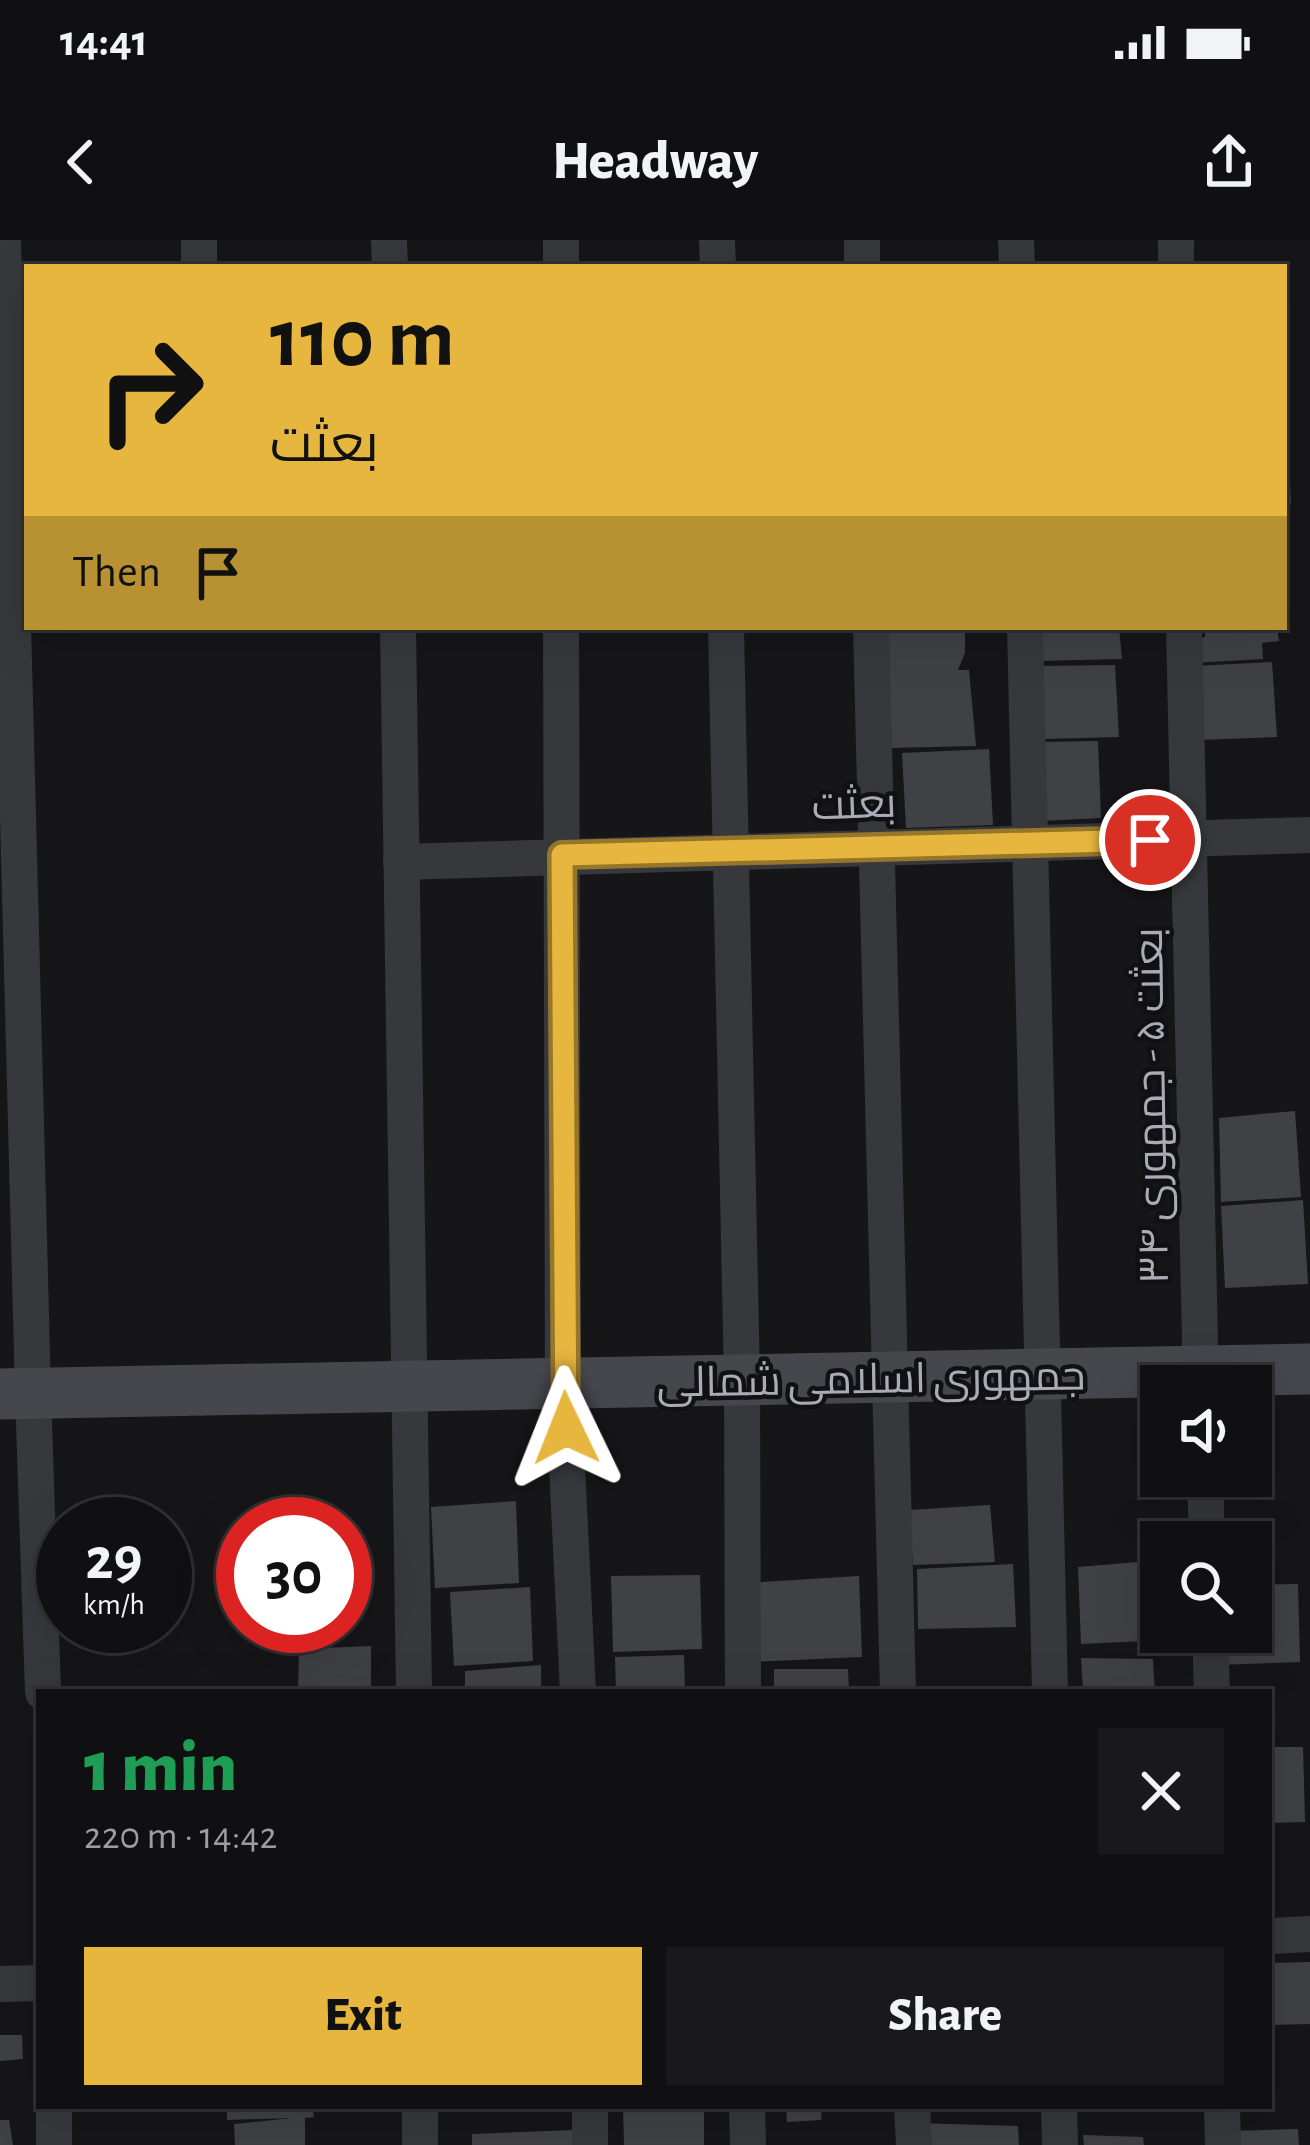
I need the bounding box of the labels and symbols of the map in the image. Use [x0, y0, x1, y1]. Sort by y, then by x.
street label: بعثت [811, 783, 897, 827]
pin [1099, 789, 1201, 891]
street label: بعثت ۵ - جمهوری ۳۴ [1128, 927, 1178, 1285]
street label: جمهوری اسلامی شمالی [656, 1355, 1086, 1407]
position arrow [503, 1365, 629, 1491]
speed limit sign: 30 [216, 1497, 372, 1653]

